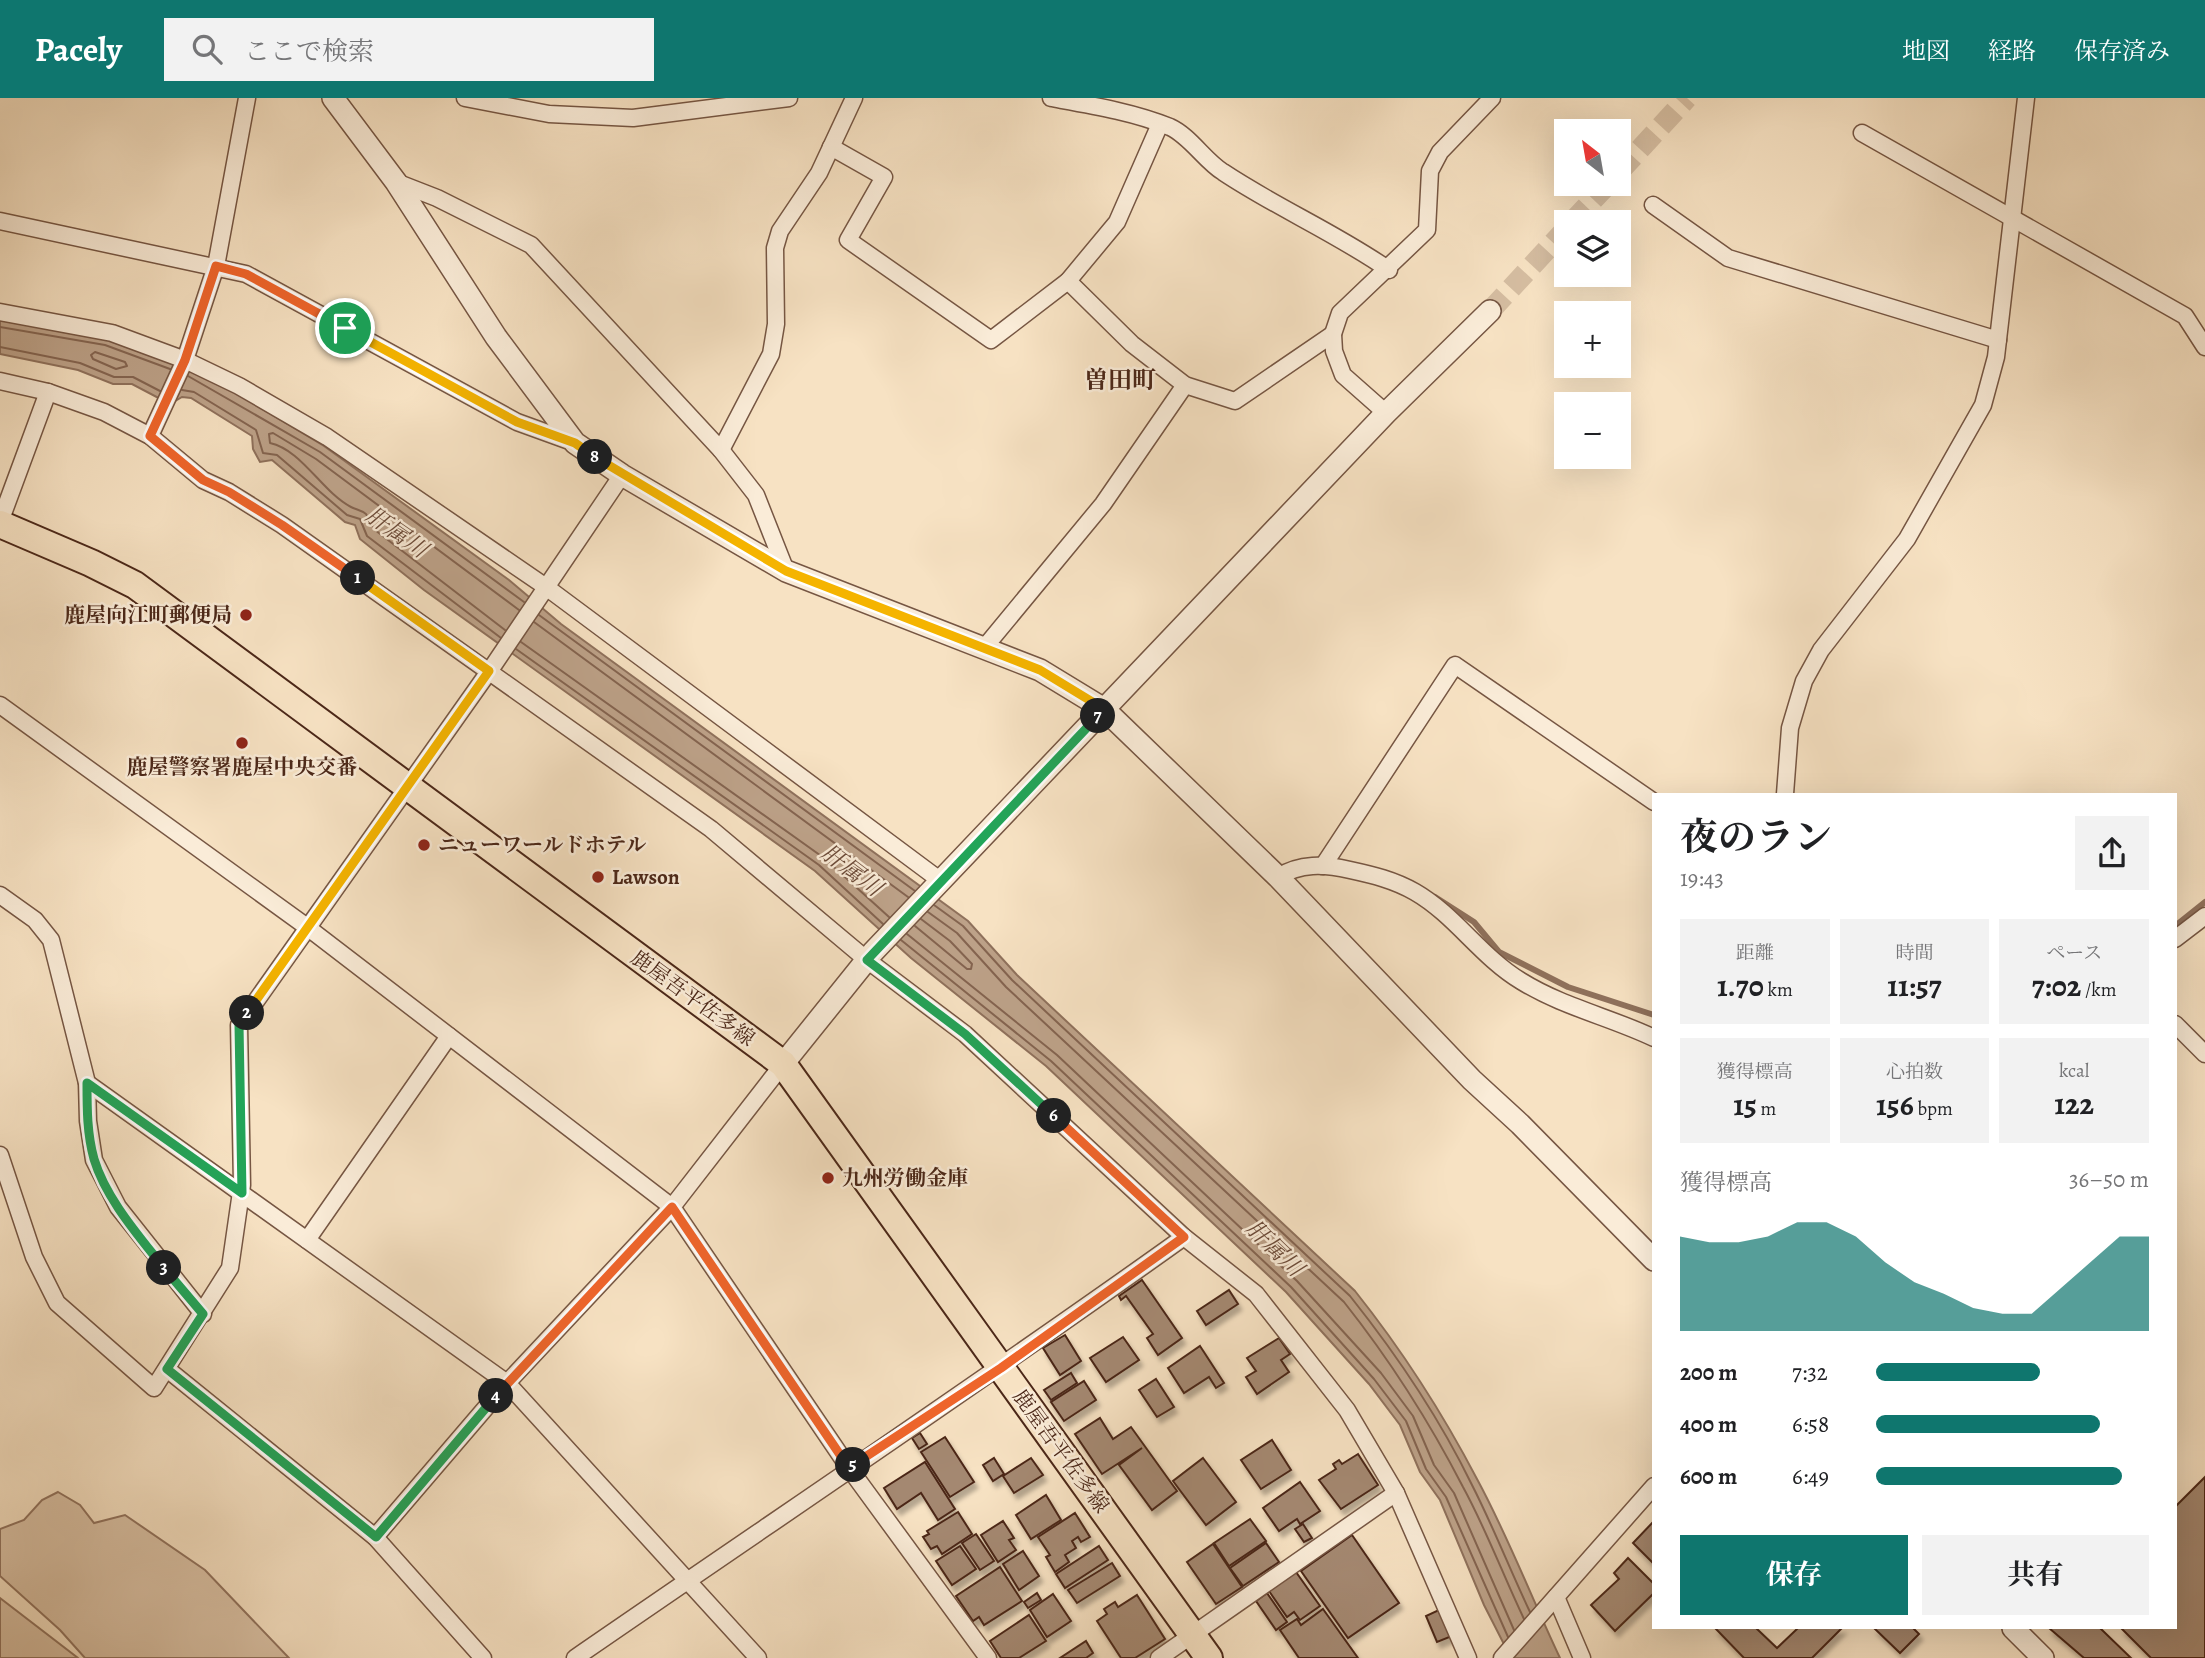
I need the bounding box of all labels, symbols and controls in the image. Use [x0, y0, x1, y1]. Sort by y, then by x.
search box [164, 18, 654, 81]
text: Pacely [35, 27, 122, 72]
icon: search [188, 30, 226, 68]
text: ここで検索 [244, 34, 374, 69]
text: 地図 [1902, 35, 1950, 67]
text: 経路 [1988, 35, 2036, 67]
text: 保存済み [2074, 35, 2170, 67]
north arrow [1554, 119, 1631, 196]
map controls [1554, 119, 1631, 469]
button: layers [1554, 210, 1631, 287]
pin [315, 298, 375, 358]
button: + [1554, 301, 1631, 378]
icon: arrive [326, 309, 364, 347]
district label: 曽田町 [1084, 364, 1156, 396]
button: − [1554, 392, 1631, 469]
pin: 8 [578, 440, 612, 474]
text: 8 [590, 443, 599, 469]
water label: 肝属川 [360, 500, 436, 567]
pin: 1 [340, 560, 376, 596]
text: 1 [354, 564, 361, 590]
place label: 鹿屋向江町郵便局 [64, 601, 232, 629]
marker: 鹿屋向江町郵便局 [238, 607, 254, 623]
pin: 7 [1080, 698, 1116, 734]
text: 7 [1093, 702, 1102, 728]
marker: 鹿屋警察署鹿屋中央交番 [234, 735, 250, 751]
place label: 鹿屋警察署鹿屋中央交番 [127, 753, 358, 781]
text: 夜のラン [1680, 811, 1832, 863]
button: share [2075, 816, 2149, 890]
place label: ニューワールドホテル [438, 831, 647, 859]
marker: ニューワールドホテル [416, 837, 432, 853]
water label: 肝属川 [815, 837, 891, 905]
place label: Lawson [612, 863, 680, 891]
text: 19:43 [1680, 863, 1724, 894]
marker: Lawson [590, 869, 606, 885]
text: 距離 [1736, 940, 1774, 966]
text: 時間 [1895, 940, 1934, 966]
text: ペース [2046, 940, 2102, 966]
street label: 鹿屋吾平佐多線 [625, 943, 761, 1053]
text: 1.70 [1717, 966, 1764, 1006]
text: 11:57 [1887, 966, 1942, 1006]
text: 7:02 [2032, 966, 2081, 1006]
text: km [1764, 977, 1793, 1003]
text: /km [2081, 977, 2117, 1003]
pin: 2 [230, 996, 264, 1030]
text: 2 [242, 999, 251, 1025]
text: kcal [2059, 1058, 2089, 1084]
text: 獲得標高 [1717, 1059, 1793, 1085]
text: 心拍数 [1886, 1059, 1943, 1085]
text: 122 [2054, 1084, 2094, 1124]
text: 15 [1733, 1085, 1757, 1125]
text: 156 [1876, 1085, 1914, 1125]
text: m [1757, 1096, 1776, 1122]
text: bpm [1914, 1096, 1953, 1122]
pin: 6 [1036, 1098, 1072, 1134]
text: 6 [1049, 1102, 1058, 1128]
place label: 九州労働金庫 [842, 1164, 968, 1192]
text: 36–50 m [2069, 1164, 2149, 1195]
text: 獲得標高 [1680, 1167, 1772, 1198]
marker: 九州労働金庫 [820, 1170, 836, 1186]
water label: 肝属川 [1239, 1213, 1312, 1286]
pin: 3 [146, 1250, 182, 1286]
text: 3 [159, 1254, 168, 1280]
text: 200 m [1680, 1357, 1738, 1388]
text: 7:32 [1792, 1357, 1828, 1388]
pin: 4 [478, 1378, 514, 1414]
text: 4 [491, 1382, 500, 1408]
street label: 鹿屋吾平佐多線 [1006, 1383, 1116, 1519]
text: 400 m [1680, 1409, 1737, 1440]
text: 6:58 [1792, 1409, 1829, 1440]
pin: 5 [836, 1448, 870, 1482]
text: 5 [848, 1451, 857, 1477]
text: 600 m [1680, 1461, 1737, 1492]
text: 6:49 [1792, 1461, 1829, 1492]
button: 保存 [1680, 1535, 1908, 1615]
button: 共有 [1922, 1535, 2149, 1615]

